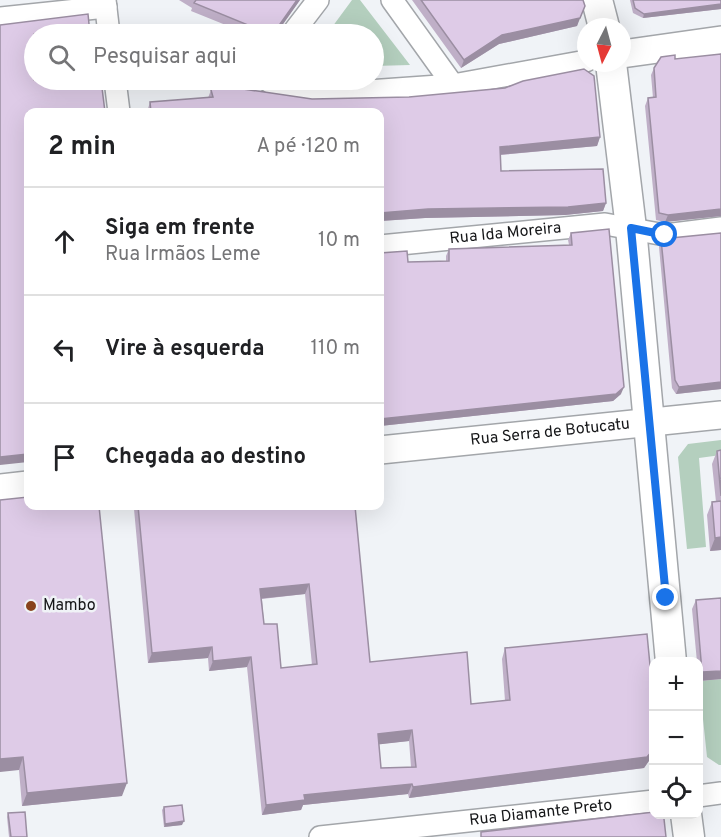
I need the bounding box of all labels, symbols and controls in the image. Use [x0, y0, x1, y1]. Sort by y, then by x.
north arrow [577, 18, 631, 72]
search box [24, 24, 384, 90]
icon: search [45, 41, 78, 74]
text: Pesquisar aqui [93, 44, 237, 71]
text: 2 min [48, 131, 116, 164]
text: A pé · 120 m [257, 134, 360, 160]
text: Siga em frente [105, 215, 255, 242]
street label: Rua Ida Moreira [449, 218, 562, 249]
route start [651, 221, 677, 247]
icon: ahead [48, 225, 81, 258]
text: 10 m [318, 228, 360, 254]
text: Rua Irmãos Leme [105, 242, 261, 268]
icon: left [48, 333, 81, 366]
text: Vire à esquerda [105, 336, 264, 363]
text: 110 m [311, 336, 360, 362]
street label: Rua Serra de Botucatu [469, 414, 631, 451]
icon: arrive [48, 441, 81, 474]
text: Chegada ao destino [105, 444, 306, 471]
route end [652, 584, 678, 610]
place label: Mambo [43, 596, 96, 616]
marker: Mambo [24, 599, 38, 613]
map controls [649, 657, 703, 819]
button: + [649, 657, 703, 711]
button: − [649, 711, 703, 765]
button: locate [649, 765, 703, 819]
street label: Rua Diamante Preto [468, 796, 613, 831]

